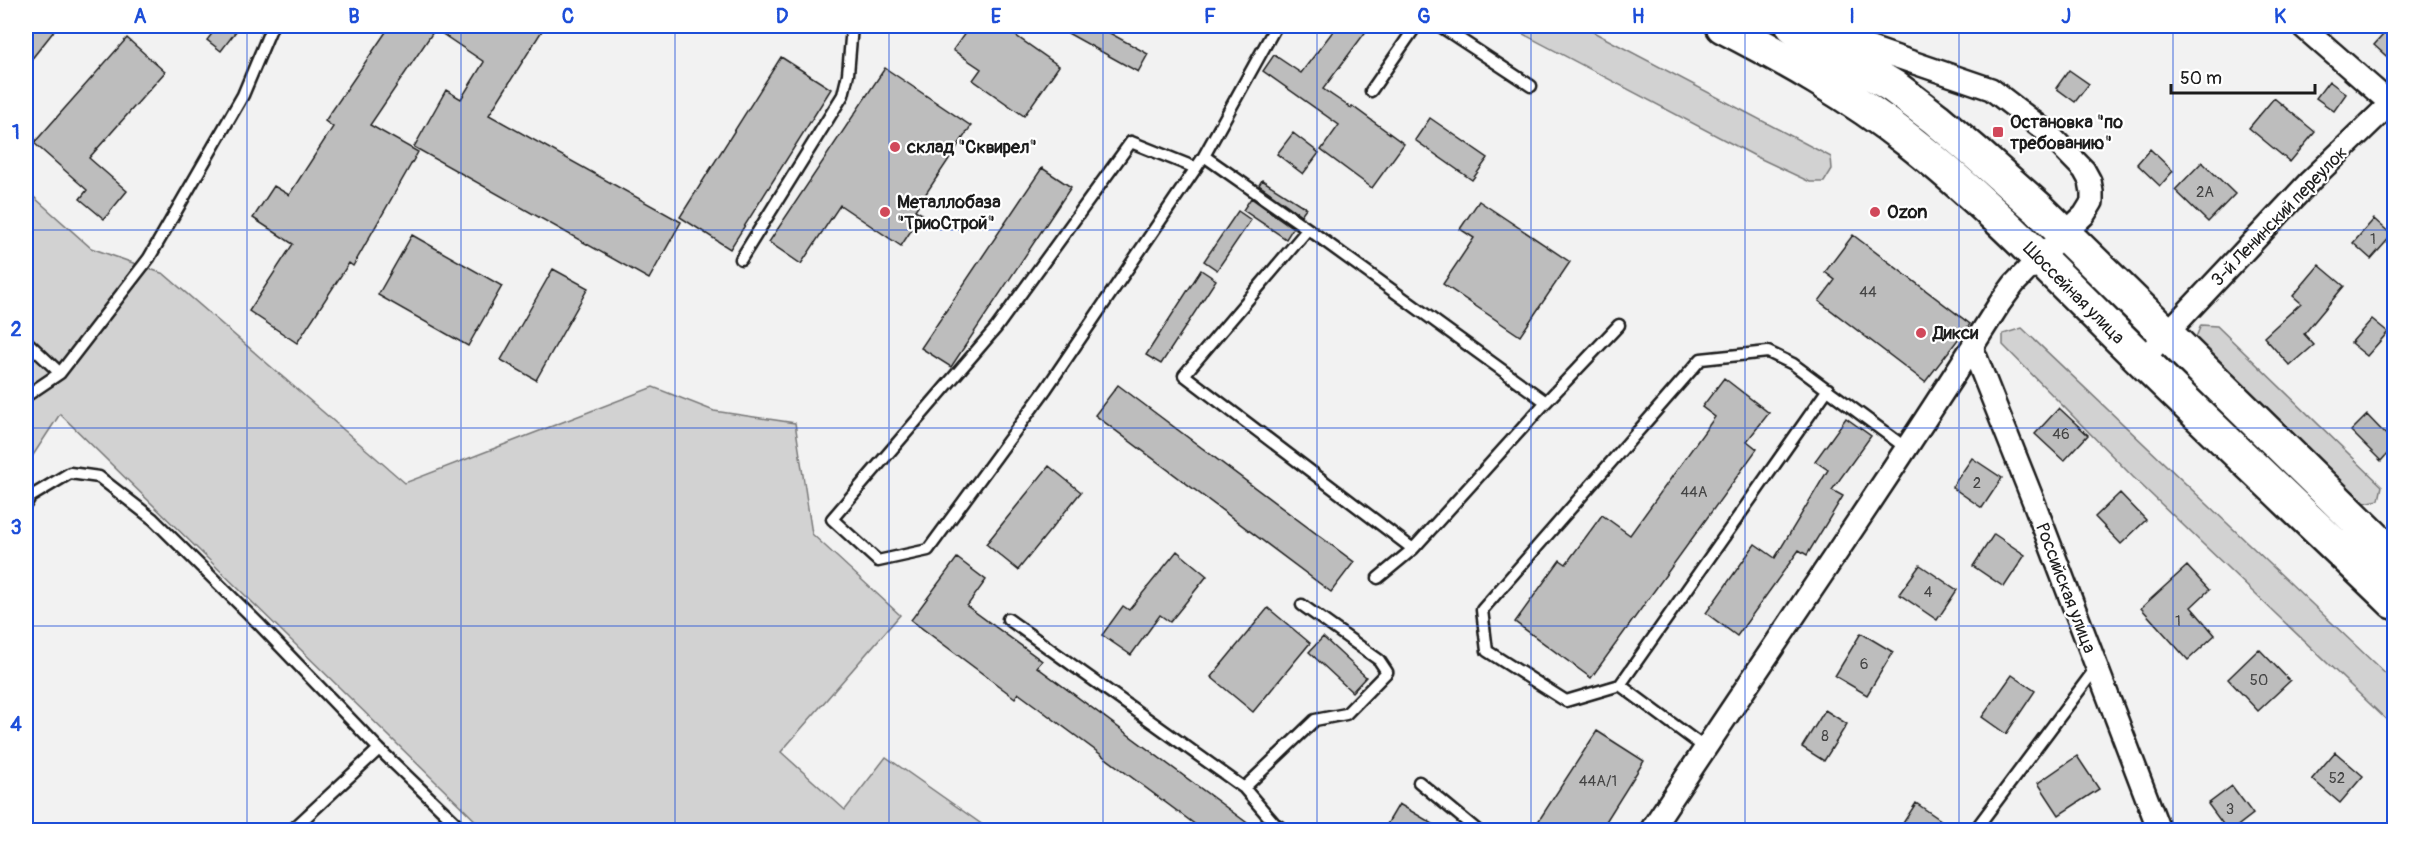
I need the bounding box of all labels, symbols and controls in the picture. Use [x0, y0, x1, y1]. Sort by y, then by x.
text: A [134, 4, 147, 29]
text: B [348, 4, 360, 29]
text: C [562, 4, 574, 29]
text: D [776, 4, 789, 29]
text: E [991, 4, 1002, 29]
text: F [1204, 4, 1216, 29]
text: G [1417, 4, 1431, 29]
text: H [1632, 4, 1645, 29]
text: I [1849, 4, 1855, 29]
text: J [2061, 4, 2071, 29]
text: K [2274, 4, 2286, 29]
scale bar [2171, 57, 2315, 95]
text: 50 m [2180, 67, 2222, 90]
place label: Остановка "по требованию" [2010, 111, 2123, 155]
text: 1 [12, 120, 20, 145]
marker: Остановка "по требованию" [1991, 125, 2005, 139]
place label: склад "Сквирел" [906, 136, 1037, 159]
marker: склад "Сквирел" [888, 140, 902, 154]
street label: 3-й Ленинский переулок [2206, 141, 2352, 291]
house number: 2А [2196, 183, 2214, 202]
place label: Металлобаза "ТриоСтрой" [897, 191, 1001, 235]
place label: Ozon [1887, 201, 1927, 224]
marker: Металлобаза "ТриоСтрой" [878, 205, 892, 219]
marker: Ozon [1868, 205, 1882, 219]
house number: 1 [2370, 230, 2376, 249]
street label: Шоссейная улица [2018, 238, 2129, 349]
house number: 44 [1859, 283, 1877, 302]
text: 2 [10, 317, 22, 342]
place label: Дикси [1932, 322, 1978, 345]
marker: Дикси [1914, 326, 1928, 340]
house number: 46 [2052, 425, 2070, 444]
house number: 2 [1973, 474, 1981, 493]
house number: 44А [1680, 483, 1708, 502]
text: 3 [10, 515, 22, 540]
street label: Российская улица [2030, 520, 2101, 657]
house number: 4 [1924, 583, 1933, 602]
house number: 1 [2175, 612, 2181, 631]
house number: 6 [1860, 655, 1868, 674]
house number: 50 [2250, 671, 2268, 690]
text: 4 [10, 712, 22, 737]
house number: 8 [1821, 727, 1829, 746]
house number: 52 [2329, 769, 2345, 788]
house number: 44А/1 [1579, 772, 1617, 791]
house number: 3 [2226, 800, 2234, 819]

